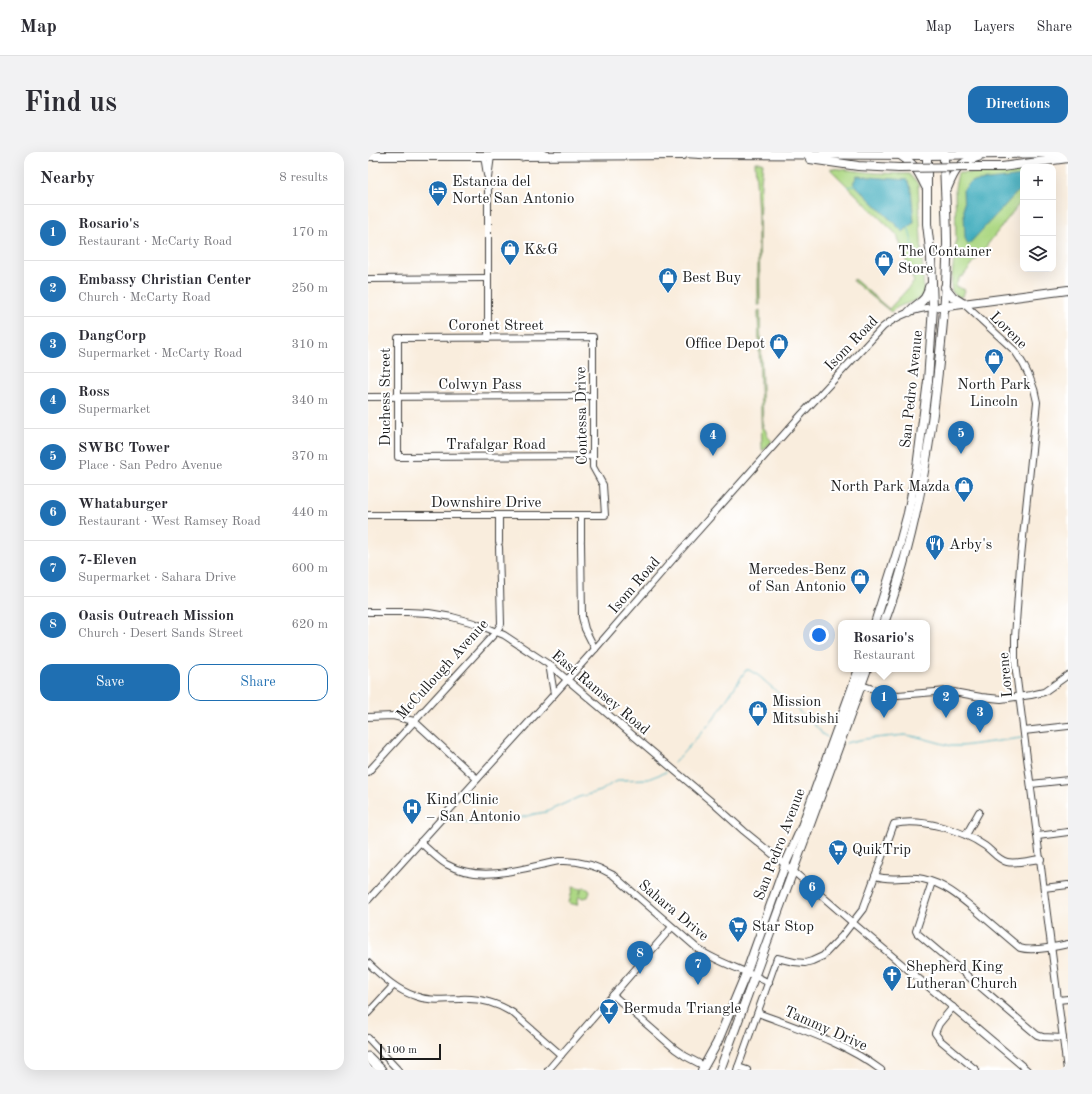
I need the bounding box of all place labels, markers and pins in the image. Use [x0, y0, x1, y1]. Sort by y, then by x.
place label: Estancia del Norte San Antonio [452, 175, 574, 207]
hotel icon: Estancia del Norte San Antonio [427, 179, 449, 207]
shop icon: K&G [499, 238, 521, 266]
place label: K&G [524, 243, 558, 258]
place label: The Container Store [898, 245, 991, 277]
shop icon: The Container Store [873, 249, 895, 277]
shop icon: Best Buy [657, 266, 679, 294]
place label: Best Buy [682, 271, 742, 286]
shop icon: Office Depot [768, 332, 790, 360]
place label: Office Depot [685, 337, 765, 352]
shop icon: North Park Lincoln [983, 347, 1005, 375]
place label: North Park Lincoln [957, 378, 1031, 410]
pin: 5 [948, 421, 974, 454]
pin: 4 [700, 423, 726, 456]
shop icon: North Park Mazda [953, 475, 975, 503]
place label: North Park Mazda [830, 480, 951, 495]
restaurant icon: Arby's [924, 533, 946, 561]
place label: Arby's [949, 538, 992, 553]
place label: Mercedes-Benz of San Antonio [748, 563, 846, 595]
shop icon: Mercedes-Benz of San Antonio [849, 567, 871, 595]
pin: 1 [871, 685, 897, 718]
pin: 2 [933, 685, 959, 718]
place label: Mission Mitsubishi [772, 695, 839, 727]
shop icon: Mission Mitsubishi [747, 699, 769, 727]
pin: 3 [967, 700, 993, 733]
place label: Kind Clinic – San Antonio [426, 793, 520, 825]
hospital icon: Kind Clinic – San Antonio [401, 797, 423, 825]
supermarket icon: QuikTrip [827, 838, 849, 866]
place label: QuikTrip [852, 843, 911, 858]
pin: 6 [799, 875, 825, 908]
supermarket icon: Star Stop [727, 915, 749, 943]
place label: Star Stop [752, 920, 814, 935]
pin: 8 [627, 941, 653, 974]
pin: 7 [685, 952, 711, 985]
place label: Shepherd King Lutheran Church [906, 960, 1017, 992]
church icon: Shepherd King Lutheran Church [881, 964, 903, 992]
bar icon: Bermuda Triangle [598, 997, 620, 1025]
place label: Bermuda Triangle [623, 1002, 741, 1017]

